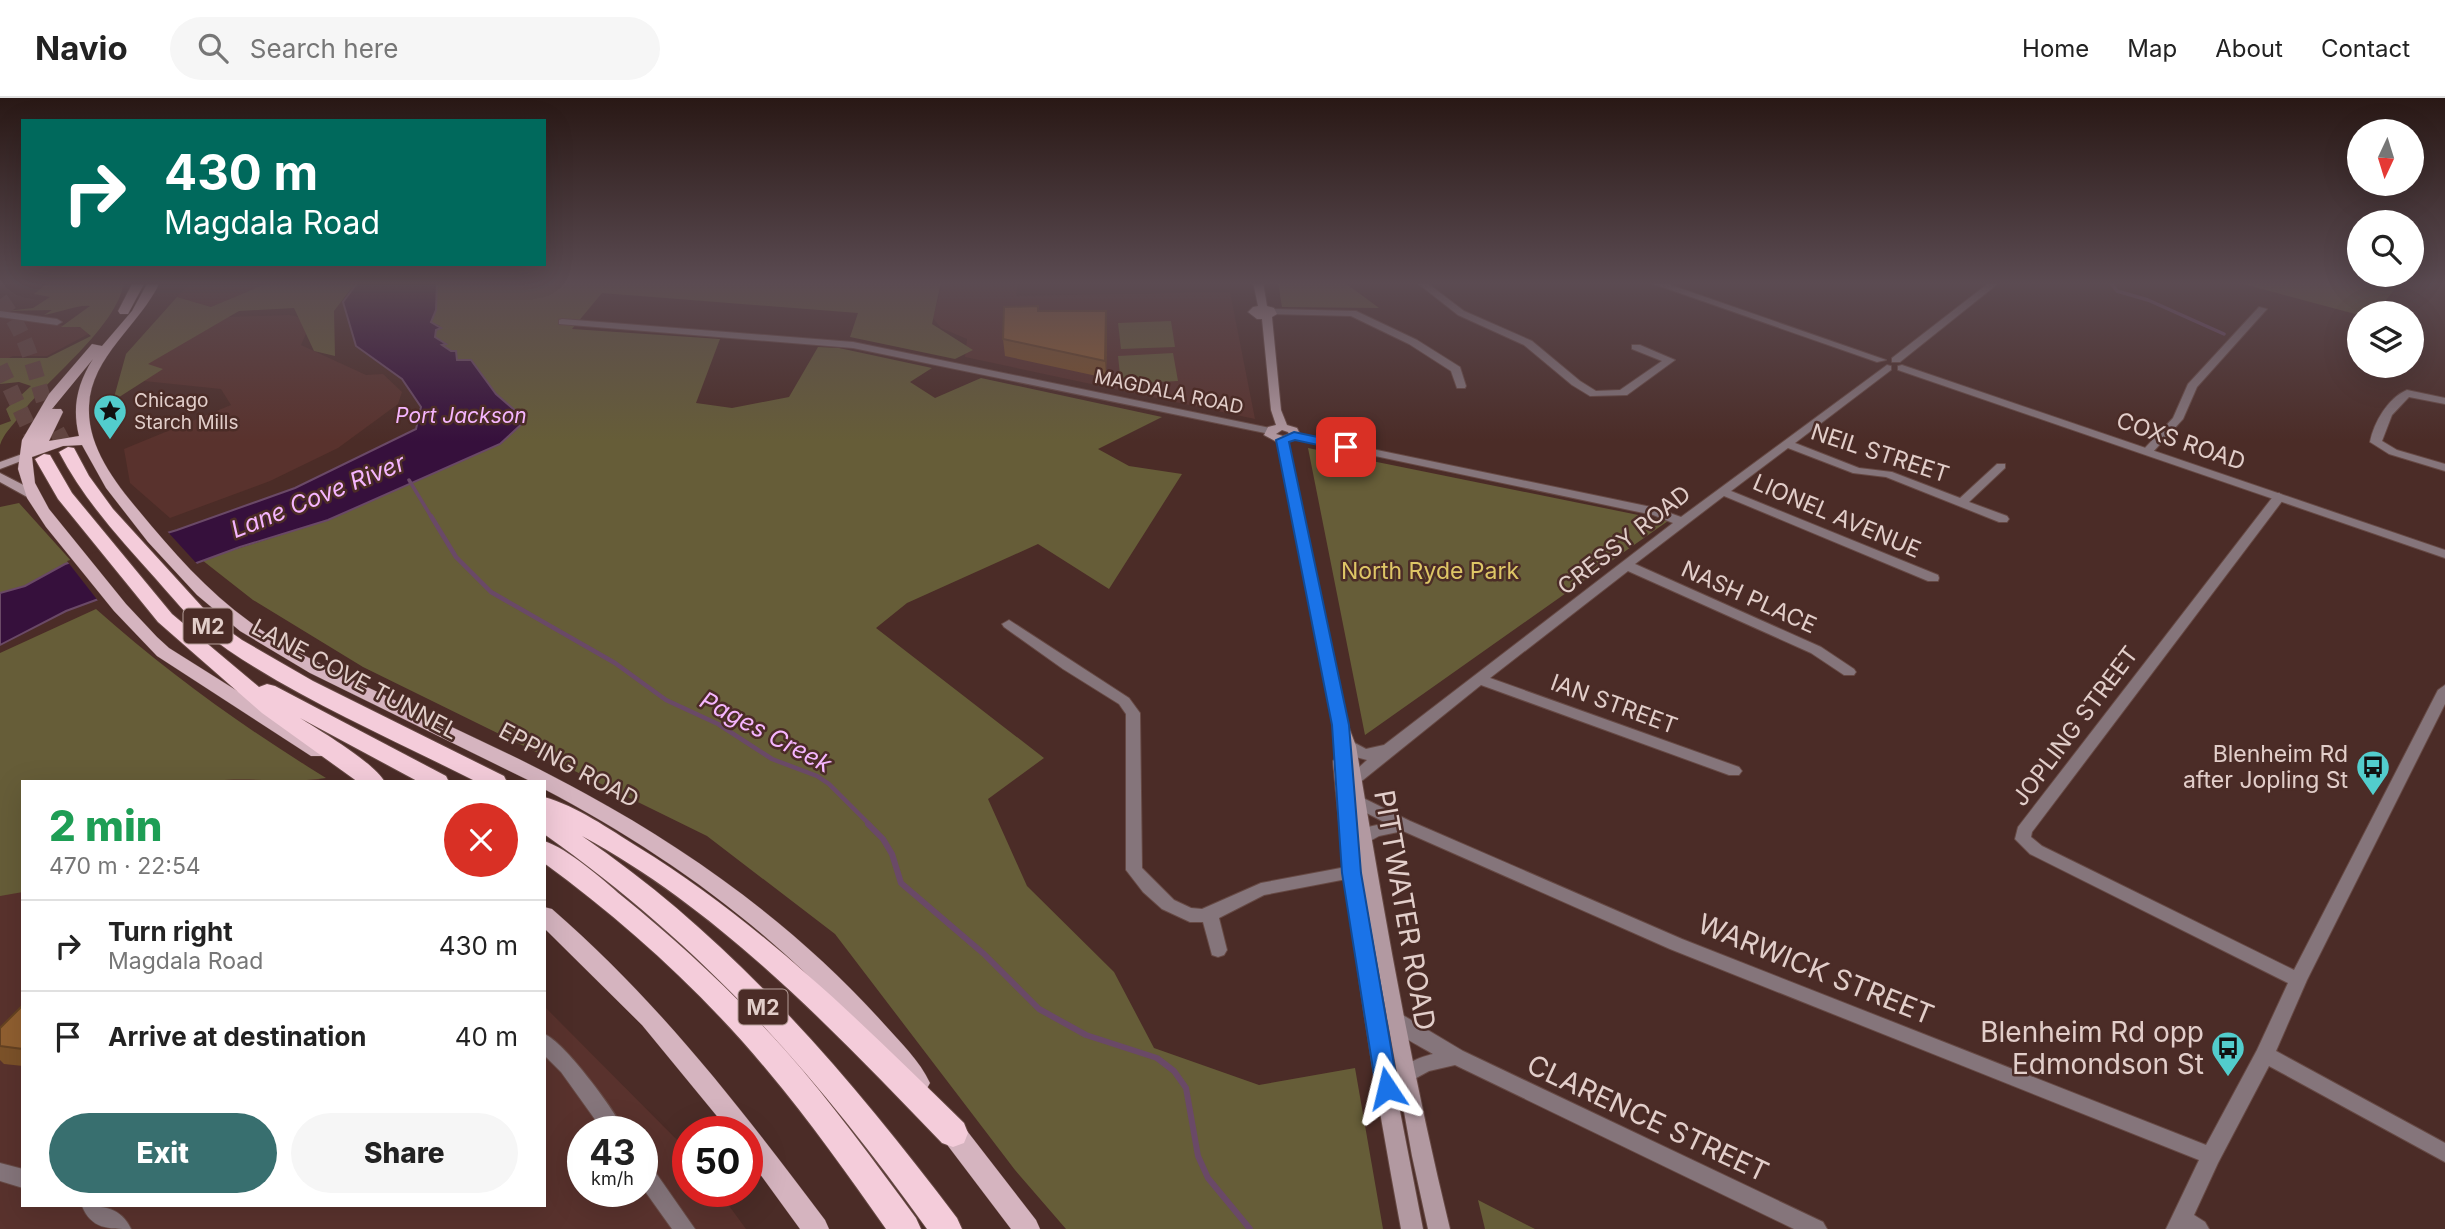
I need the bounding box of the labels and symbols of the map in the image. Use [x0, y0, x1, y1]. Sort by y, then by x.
north arrow [2347, 119, 2424, 196]
street label: MAGDALA ROAD [1092, 365, 1246, 419]
place label: Chicago Starch Mills [134, 389, 238, 434]
place icon: Chicago Starch Mills [91, 392, 129, 441]
water label: Port Jackson [395, 403, 527, 428]
street label: COXS ROAD [2113, 406, 2249, 476]
pin [1316, 417, 1376, 477]
street label: NEIL STREET [1807, 417, 1953, 489]
water label: Lane Cove River [227, 448, 410, 544]
street label: LIONEL AVENUE [1749, 468, 1925, 564]
street label: CRESSY ROAD [1552, 479, 1696, 601]
street label: NASH PLACE [1677, 555, 1821, 639]
park label: North Ryde Park [1341, 557, 1519, 585]
road number: M2 [184, 608, 232, 644]
street label: LANE COVE TUNNEL [247, 613, 463, 745]
street label: JOPLING STREET [2006, 641, 2144, 811]
street label: IAN STREET [1547, 668, 1681, 740]
water label: Pages Creek [695, 685, 837, 779]
street label: EPPING ROAD [494, 716, 644, 814]
place label: Blenheim Rd after Jopling St [2183, 740, 2348, 794]
bus stop icon: Blenheim Rd after Jopling St [2354, 748, 2392, 797]
street label: PITTWATER ROAD [1367, 787, 1443, 1033]
street label: WARWICK STREET [1693, 906, 1939, 1032]
road number: M2 [738, 990, 788, 1024]
place label: Blenheim Rd opp Edmondson St [1980, 1015, 2204, 1081]
bus stop icon: Blenheim Rd opp Edmondson St [2209, 1029, 2247, 1078]
street label: CLARENCE STREET [1522, 1047, 1774, 1189]
position arrow [1350, 1051, 1424, 1125]
speed limit sign: 50 [672, 1116, 763, 1207]

